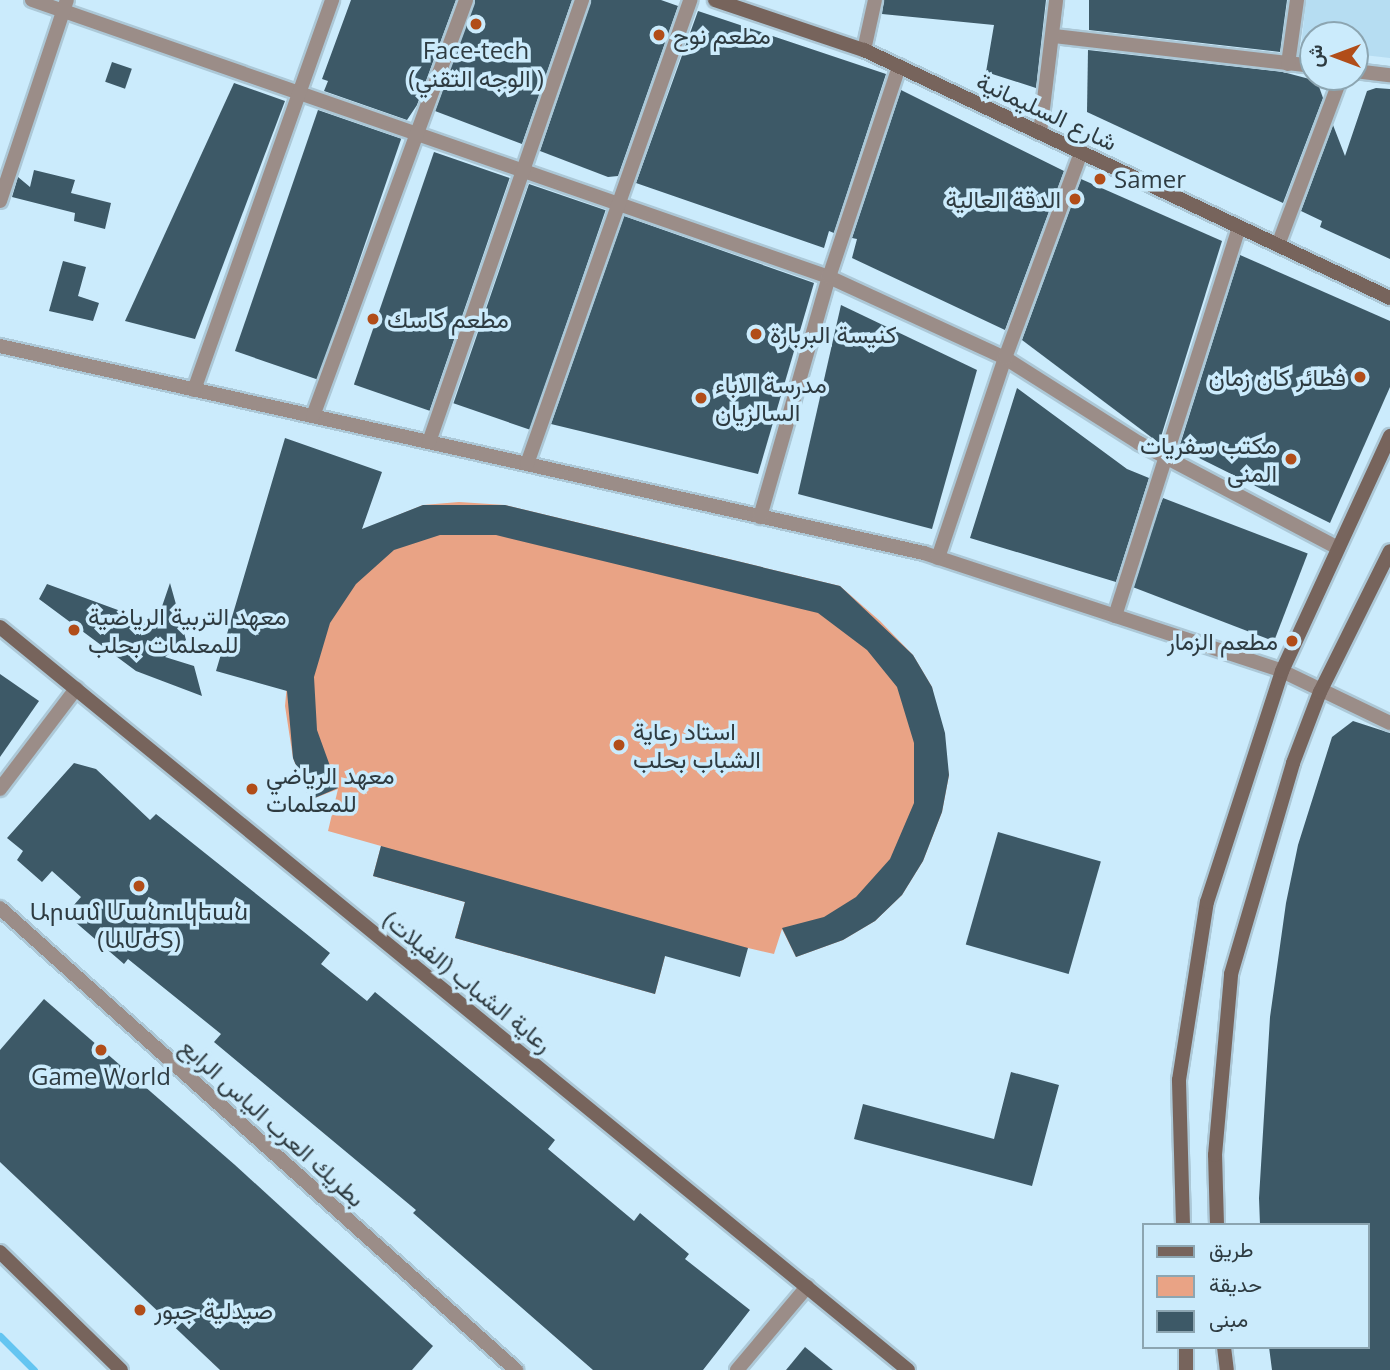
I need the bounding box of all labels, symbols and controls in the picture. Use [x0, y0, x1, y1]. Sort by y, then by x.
marker: Face-tech (الوجه التقني ) [468, 16, 484, 32]
place label: مطعم نوح [673, 21, 771, 49]
north arrow [1299, 21, 1369, 91]
marker: مطعم نوح [651, 27, 667, 43]
place label: Face-tech (الوجه التقني ) [408, 36, 544, 92]
text: ش [1302, 45, 1328, 67]
street label: شارع السليمانية [972, 66, 1122, 156]
place label: Samer [1114, 165, 1186, 193]
marker: Samer [1092, 171, 1108, 187]
place label: الدقة العالية [946, 185, 1061, 213]
marker: الدقة العالية [1067, 191, 1083, 207]
place label: مطعم كاسك [387, 305, 509, 333]
marker: مطعم كاسك [365, 311, 381, 327]
place label: كنيسة البربارة [770, 320, 897, 348]
marker: كنيسة البربارة [748, 326, 764, 342]
place label: فطائر كان زمان [1209, 363, 1346, 391]
marker: فطائر كان زمان [1352, 369, 1368, 385]
place label: مدرسة الاباء السالزيان [715, 370, 827, 426]
marker: مدرسة الاباء السالزيان [693, 390, 709, 406]
place label: مكتب سفريات المنى [1140, 431, 1277, 487]
marker: مكتب سفريات المنى [1283, 451, 1299, 467]
place label: معهد التربية الرياضية للمعلمات بحلب [88, 602, 286, 658]
marker: معهد التربية الرياضية للمعلمات بحلب [66, 622, 82, 638]
place label: مطعم الزمار [1167, 627, 1278, 655]
marker: مطعم الزمار [1284, 633, 1300, 649]
place label: استاد رعاية الشباب بحلب [633, 717, 761, 773]
marker: استاد رعاية الشباب بحلب [611, 737, 627, 753]
place label: معهد الرياضي للمعلمات [266, 761, 395, 817]
marker: معهد الرياضي للمعلمات [244, 781, 260, 797]
marker: Արամ Մանուկեան (ԱՄԺՏ) [131, 878, 147, 894]
place label: Արամ Մանուկեան (ԱՄԺՏ) [30, 897, 248, 953]
street label: رعاية الشباب (الفيلات) [378, 904, 558, 1058]
street label: بطريك العرب الياس الرابع [175, 1032, 371, 1212]
marker: Game World [93, 1042, 109, 1058]
place label: Game World [31, 1062, 171, 1090]
legend [1142, 1223, 1369, 1349]
text: طريق [1209, 1235, 1254, 1263]
text: حديقة [1209, 1270, 1262, 1298]
place label: صيدلية جبور [154, 1296, 273, 1324]
marker: صيدلية جبور [132, 1302, 148, 1318]
text: مبنى [1209, 1305, 1248, 1333]

